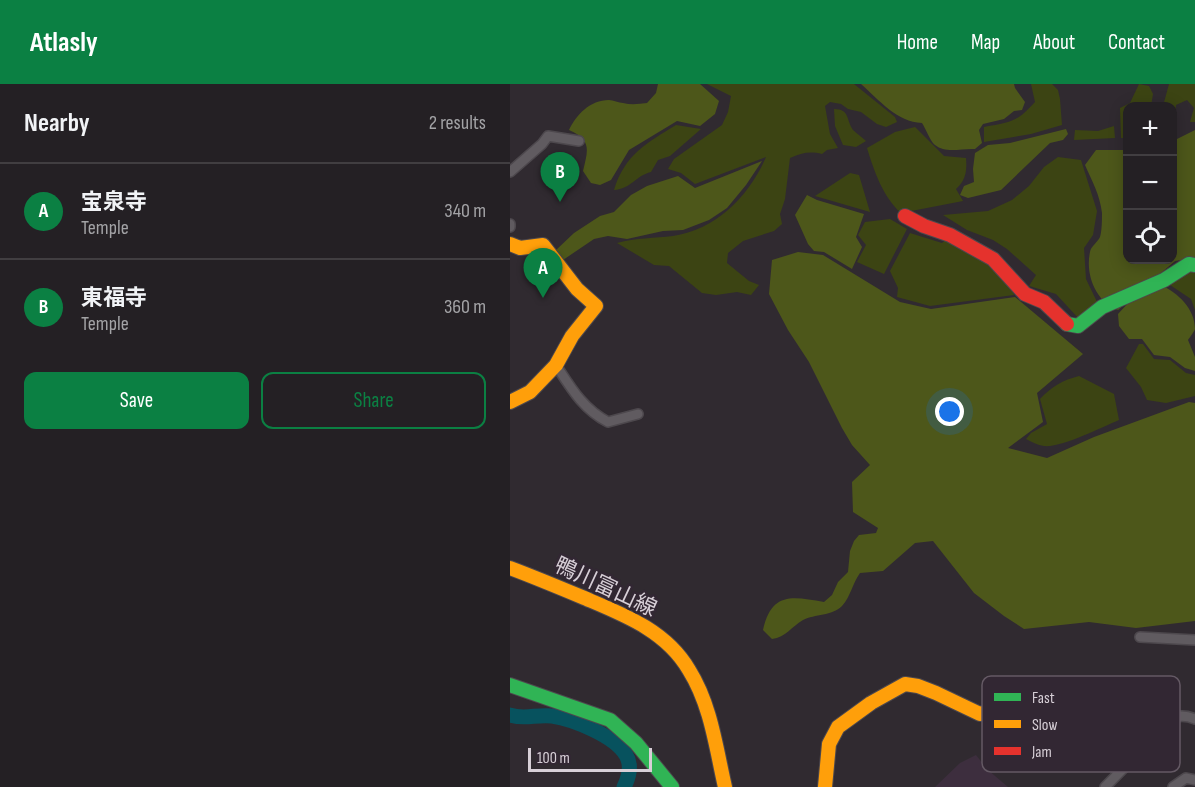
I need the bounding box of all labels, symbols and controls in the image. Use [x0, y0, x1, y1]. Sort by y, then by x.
text: Atlasly [30, 26, 98, 59]
text: Home [897, 30, 938, 55]
text: Map [971, 30, 1000, 55]
text: About [1033, 30, 1075, 55]
text: Contact [1108, 30, 1165, 55]
map controls [1123, 102, 1177, 264]
button: + [1123, 102, 1177, 156]
text: Nearby [24, 108, 90, 139]
text: 2 results [429, 111, 486, 135]
pin: B [541, 152, 580, 202]
button: − [1123, 156, 1177, 210]
text: 宝泉寺 [81, 189, 147, 216]
text: A [39, 199, 48, 223]
text: 340 m [444, 199, 486, 223]
button: locate [1123, 210, 1177, 264]
text: Temple [81, 216, 129, 240]
pin: A [524, 248, 562, 298]
text: 東福寺 [81, 285, 147, 312]
text: B [39, 295, 48, 319]
text: 360 m [444, 295, 486, 319]
text: Temple [81, 312, 129, 336]
button: Save [24, 372, 249, 429]
button: Share [261, 372, 486, 429]
your location [935, 397, 964, 426]
street label: 鴨川富山線 [550, 552, 661, 623]
legend [982, 676, 1180, 772]
text: Fast [1032, 689, 1055, 708]
text: Slow [1032, 716, 1057, 735]
text: Jam [1031, 743, 1052, 762]
scale bar [528, 745, 652, 772]
text: 100 m [537, 749, 570, 768]

